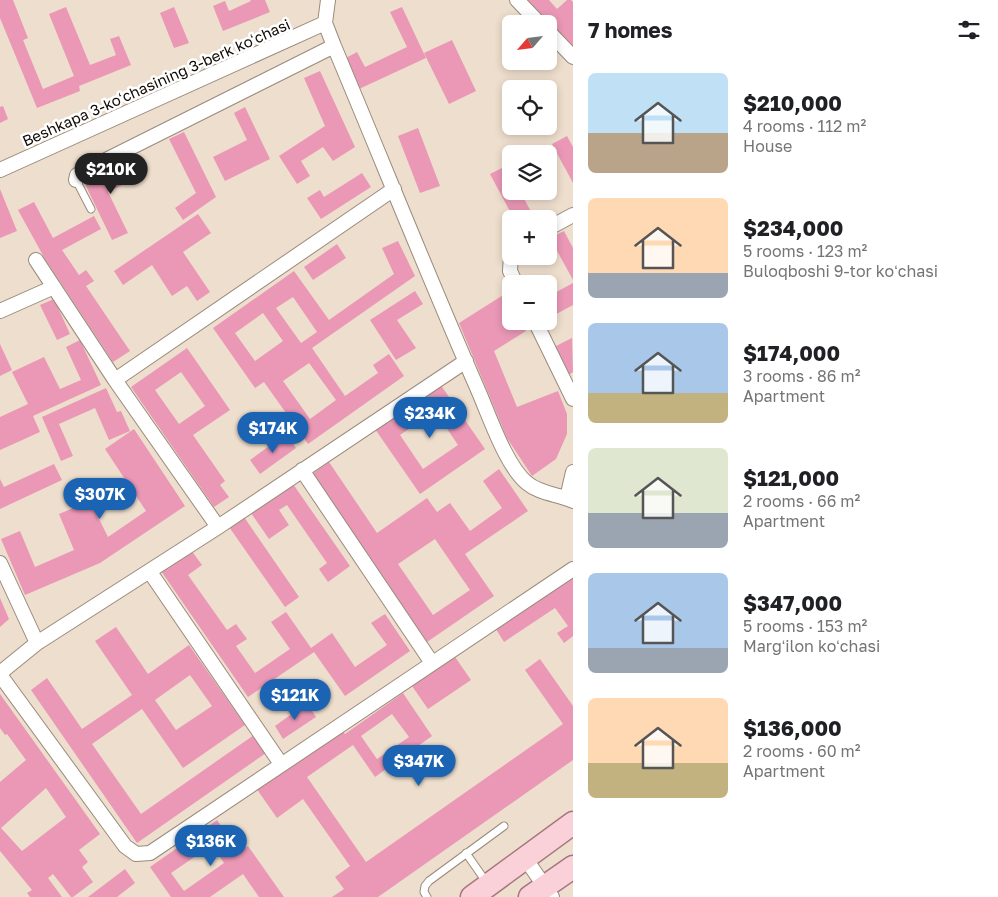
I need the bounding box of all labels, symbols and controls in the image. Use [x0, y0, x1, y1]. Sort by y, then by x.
street label: Beshkapa 3-koʻchasining 3-berk koʻchasi [19, 15, 293, 149]
north arrow [502, 15, 558, 70]
map controls [502, 15, 557, 330]
icon: filters [955, 16, 983, 44]
text: 7 homes [588, 17, 673, 43]
button: locate [502, 80, 557, 135]
text: $210,000 [743, 90, 842, 116]
icon: home [628, 93, 688, 153]
text: 4 rooms · 112 m² [743, 116, 866, 136]
text: House [743, 136, 792, 156]
button: layers [502, 145, 557, 200]
pin: $210K [76, 152, 146, 195]
text: $210K [86, 159, 136, 179]
button: + [502, 210, 557, 265]
text: $234,000 [743, 215, 844, 241]
icon: home [628, 218, 688, 278]
text: 5 rooms · 123 m² [743, 241, 867, 261]
text: Buloqboshi 9-tor koʻchasi [743, 261, 938, 281]
button: − [502, 275, 557, 330]
text: $174,000 [743, 340, 840, 366]
icon: home [628, 343, 688, 403]
text: 3 rooms · 86 m² [743, 366, 860, 386]
text: Apartment [743, 386, 825, 406]
pin: $234K [395, 396, 465, 439]
text: $234K [404, 403, 456, 423]
pin: $174K [238, 412, 308, 454]
text: $174K [248, 418, 298, 438]
text: $121,000 [743, 465, 839, 491]
icon: home [628, 468, 688, 528]
pin: $307K [65, 478, 135, 520]
text: $307K [74, 484, 126, 504]
text: 2 rooms · 66 m² [743, 491, 860, 511]
text: Apartment [743, 511, 825, 531]
text: $347,000 [743, 590, 842, 616]
icon: home [628, 593, 688, 653]
text: 5 rooms · 153 m² [743, 616, 867, 636]
text: Margʻilon koʻchasi [743, 636, 880, 656]
pin: $121K [260, 678, 330, 721]
text: $121K [271, 685, 319, 705]
text: $136,000 [743, 715, 842, 741]
icon: home [628, 718, 688, 778]
text: 2 rooms · 60 m² [743, 741, 861, 761]
pin: $347K [384, 744, 454, 787]
text: $347K [394, 751, 444, 771]
text: Apartment [743, 761, 825, 781]
pin: $136K [176, 824, 246, 867]
text: $136K [186, 831, 236, 851]

